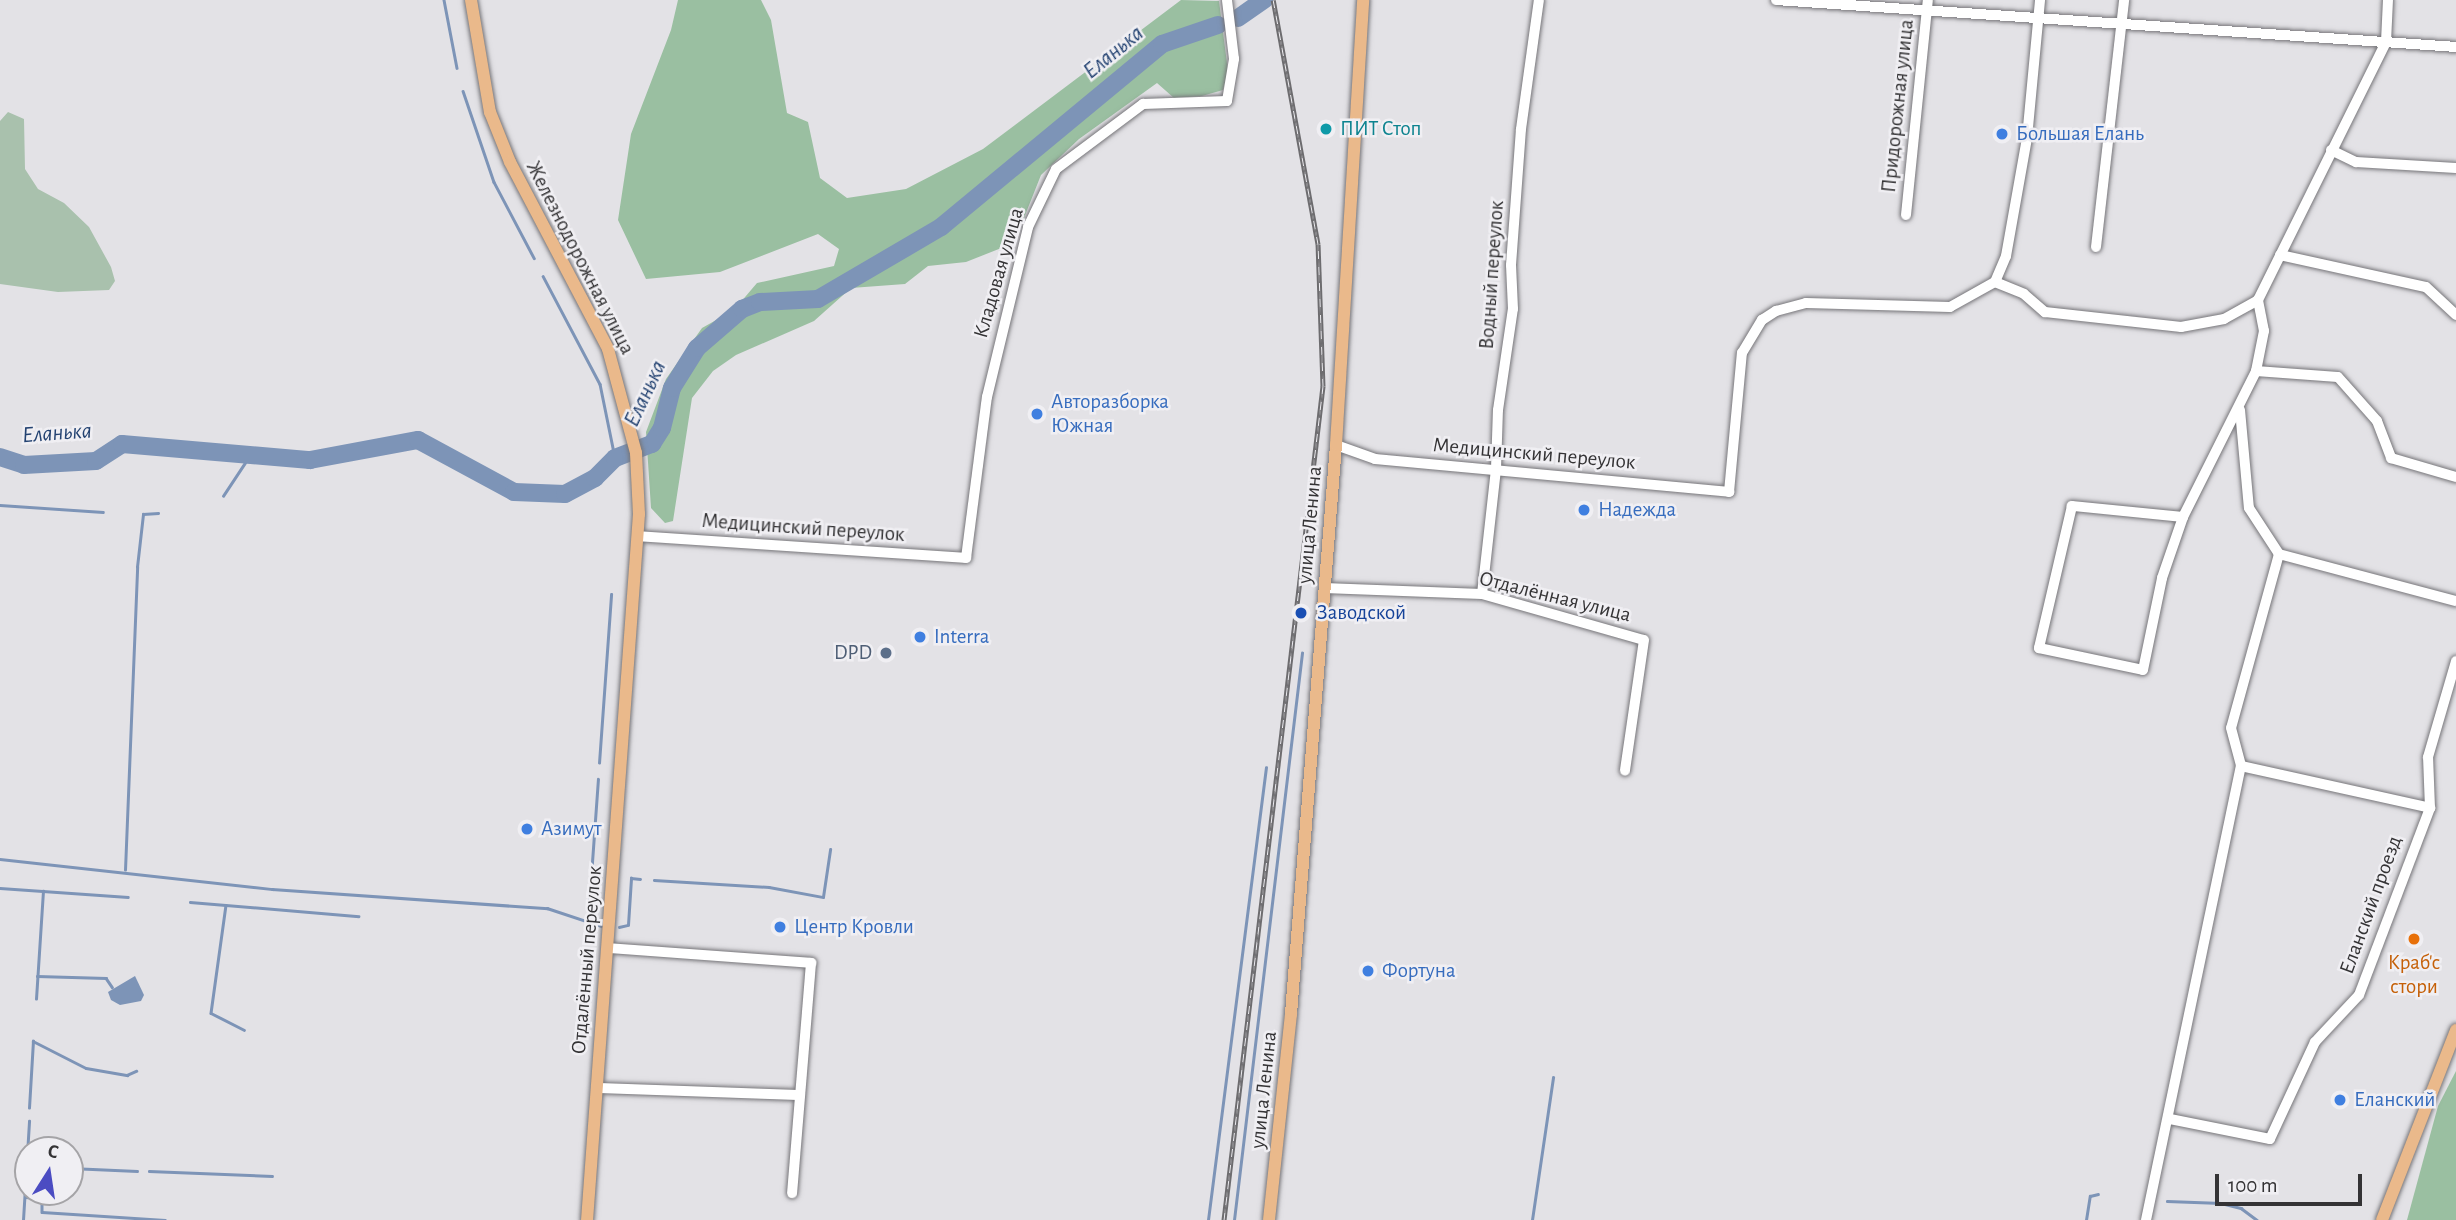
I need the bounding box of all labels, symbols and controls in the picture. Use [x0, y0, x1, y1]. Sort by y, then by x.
street label: Придорожная улица [1876, 18, 1920, 194]
water label: Еланька [1078, 20, 1150, 86]
place label: ПИТ Стоп [1340, 116, 1421, 142]
marker: ПИТ Стоп [1318, 121, 1334, 137]
place label: Большая Елань [2016, 121, 2144, 147]
marker: Большая Елань [1994, 126, 2010, 142]
street label: Железнодорожная улица [520, 157, 640, 359]
street label: Водный переулок [1474, 200, 1510, 350]
street label: Кладовая улица [968, 205, 1030, 341]
water label: Еланька [619, 357, 673, 431]
place label: Авторазборка Южная [1051, 389, 1169, 439]
marker: Авторазборка Южная [1029, 406, 1045, 422]
water label: Еланька [21, 418, 93, 450]
street label: Медицинский переулок [1432, 433, 1636, 475]
street label: улица Ленина [1292, 465, 1328, 585]
place label: Надежда [1598, 497, 1676, 523]
marker: Надежда [1576, 502, 1592, 518]
street label: Медицинский переулок [701, 508, 905, 548]
street label: Отдалённая улица [1476, 566, 1634, 628]
place label: Заводской [1317, 600, 1406, 626]
marker: Заводской [1291, 603, 1311, 623]
place label: Interra [934, 624, 989, 650]
marker: Interra [912, 629, 928, 645]
place label: DPD [834, 640, 872, 666]
marker: DPD [878, 645, 894, 661]
place label: Азимут [541, 816, 602, 842]
marker: Азимут [519, 821, 535, 837]
street label: Еланский проезд [2334, 832, 2408, 978]
street label: Отдалённый переулок [566, 865, 608, 1055]
place label: Центр Кровли [794, 914, 914, 940]
marker: Центр Кровли [772, 919, 788, 935]
marker: Краб'с стори [2406, 931, 2422, 947]
place label: Краб'с стори [2388, 950, 2440, 1000]
place label: Фортуна [1382, 958, 1456, 984]
marker: Фортуна [1360, 963, 1376, 979]
street label: улица Ленина [1245, 1030, 1283, 1150]
place label: Еланский [2354, 1087, 2435, 1113]
marker: Еланский [2332, 1092, 2348, 1108]
north arrow [14, 1136, 84, 1206]
text: С [46, 1142, 60, 1162]
scale bar [2218, 1160, 2365, 1204]
text: 100 m [2228, 1175, 2278, 1196]

